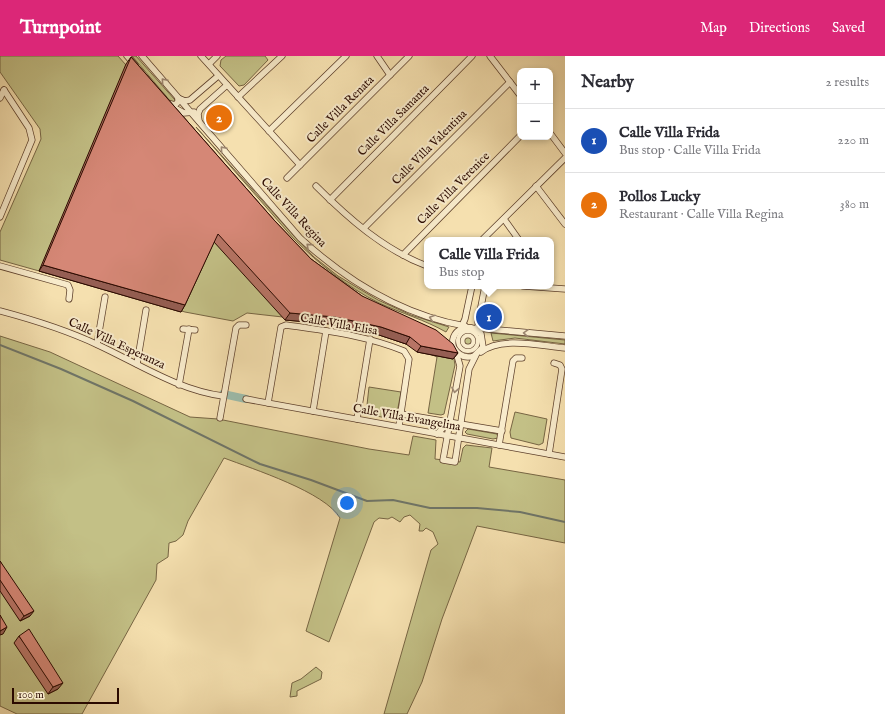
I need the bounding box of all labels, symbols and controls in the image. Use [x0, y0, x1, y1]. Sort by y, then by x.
text: Turnpoint [20, 16, 101, 40]
text: Map [700, 19, 727, 37]
text: Directions [749, 19, 810, 37]
text: Saved [832, 19, 865, 37]
map controls [517, 68, 553, 140]
button: + [517, 68, 553, 104]
street label: Calle Villa Renata [303, 72, 378, 146]
text: Nearby [581, 72, 634, 93]
text: 2 results [825, 74, 869, 91]
one-way arrow [161, 78, 168, 86]
street label: Calle Villa Samanta [354, 81, 433, 159]
pin: 2 [206, 103, 232, 133]
button: − [517, 104, 553, 140]
street label: Calle Villa Valentina [389, 106, 471, 188]
text: Calle Villa Frida [619, 123, 720, 142]
text: 1 [592, 132, 596, 149]
text: 220 m [838, 132, 869, 149]
text: Bus stop · Calle Villa Frida [619, 142, 761, 159]
one-way arrow [220, 146, 227, 153]
street label: Calle Villa Verenice [414, 149, 493, 228]
street label: Calle Villa Regina [258, 174, 330, 251]
text: Pollos Lucky [619, 187, 700, 206]
text: 2 [591, 196, 597, 213]
text: 380 m [840, 196, 869, 213]
text: Restaurant · Calle Villa Regina [619, 206, 784, 223]
popup [424, 237, 554, 289]
one-way arrow [306, 243, 314, 250]
text: Calle Villa Frida [439, 245, 539, 264]
text: Bus stop [439, 264, 485, 281]
pin: 1 [476, 302, 502, 332]
street label: Calle Villa Elisa [299, 310, 379, 339]
street label: Calle Villa Esperanza [66, 314, 168, 374]
one-way arrow [429, 314, 436, 322]
one-way arrow [523, 328, 529, 337]
one-way arrow [452, 387, 460, 393]
street label: Calle Villa Evangelina [352, 401, 463, 434]
your location [337, 493, 357, 513]
scale bar [12, 686, 119, 705]
text: 100 m [18, 688, 44, 702]

